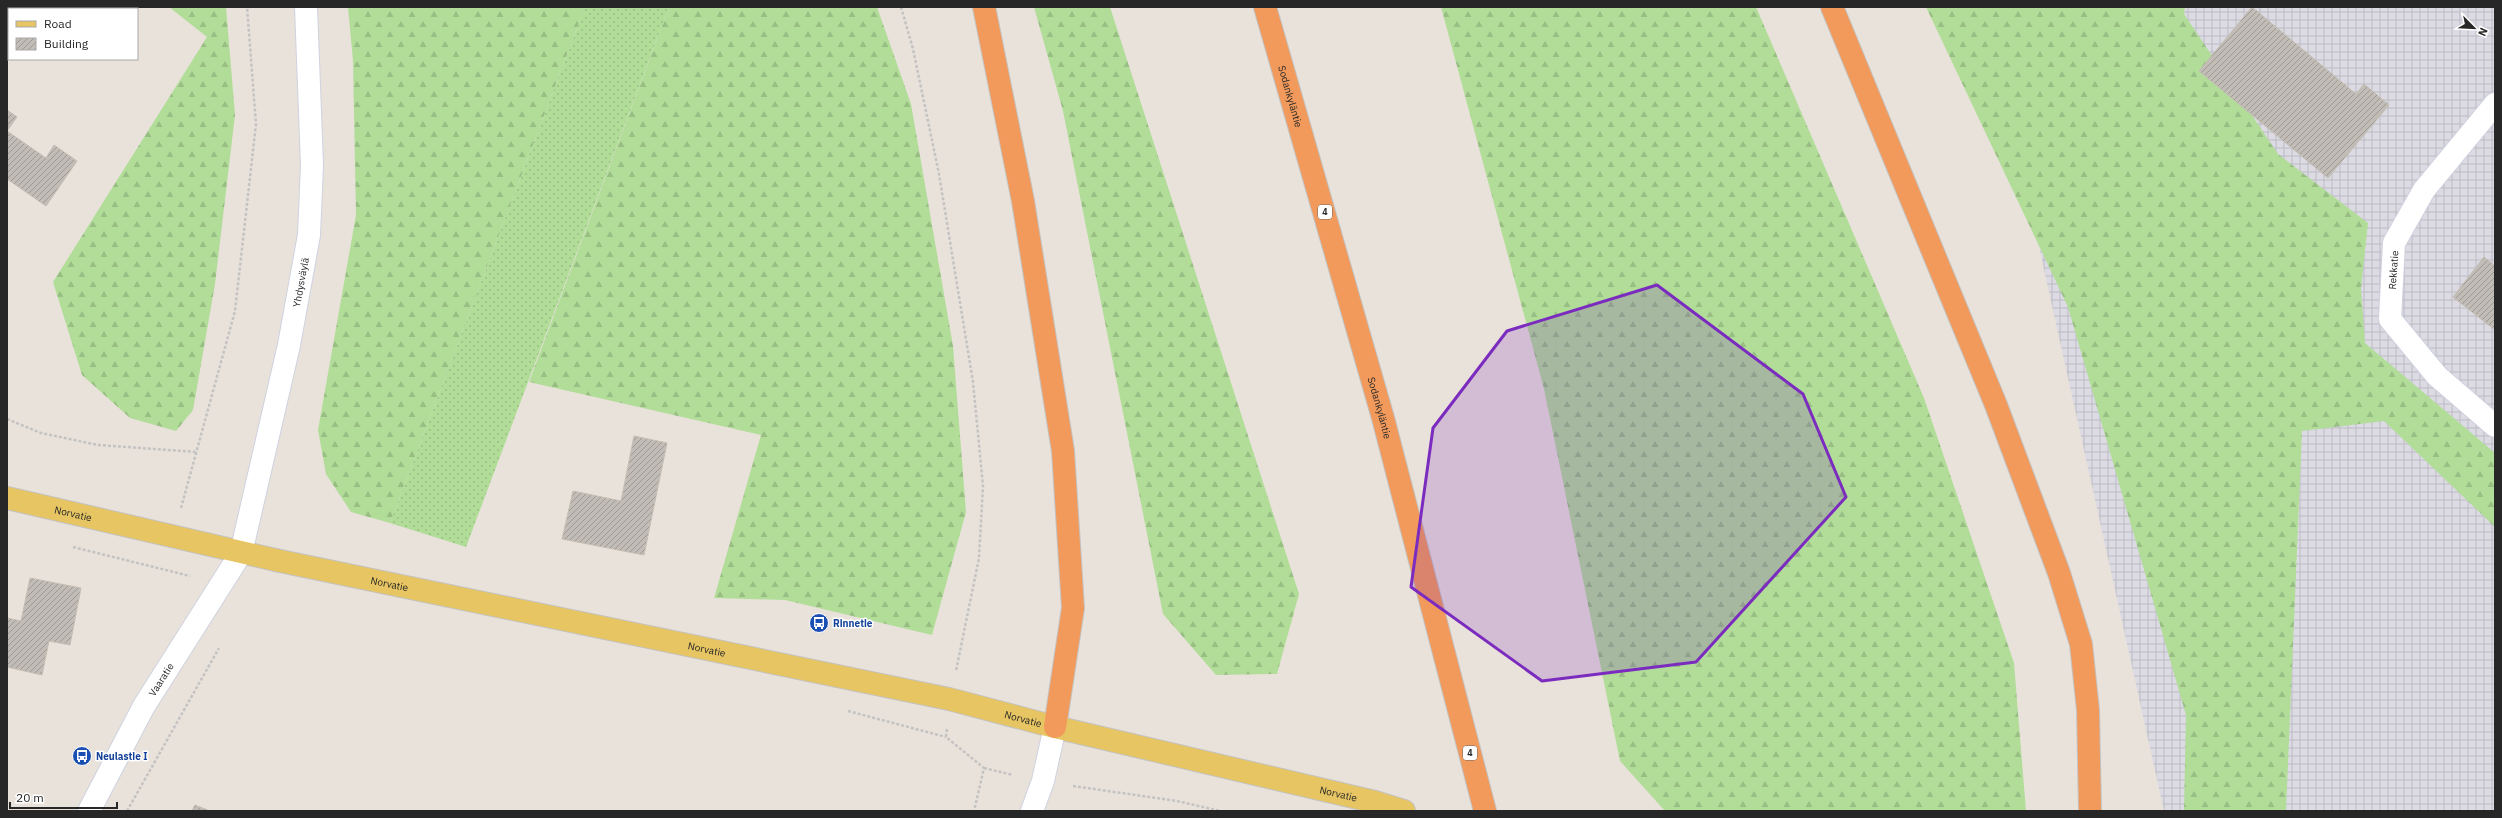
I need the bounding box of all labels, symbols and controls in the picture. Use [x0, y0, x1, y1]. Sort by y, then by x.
legend [8, 8, 138, 60]
north arrow [2454, 8, 2494, 48]
text: Road [44, 16, 72, 31]
text: N [2475, 26, 2491, 39]
text: Building [44, 36, 89, 51]
street label: Sodankyläntie [1275, 64, 1305, 129]
road number: 4 [1318, 205, 1332, 219]
street label: Rekkatie [2386, 250, 2401, 290]
street label: Yhdysväylä [290, 256, 312, 308]
street label: Sodankyläntie [1365, 375, 1394, 441]
street label: Norvatie [53, 503, 94, 525]
street label: Norvatie [369, 574, 410, 594]
bus stop icon: Rinnetie [808, 612, 830, 634]
place label: Rinnetie [833, 617, 873, 630]
street label: Norvatie [687, 639, 727, 660]
street label: Vaaratie [146, 660, 177, 699]
street label: Norvatie [1003, 708, 1044, 730]
bus stop icon: Neulastie I [71, 745, 93, 767]
road number: 4 [1463, 746, 1477, 760]
place label: Neulastie I [96, 750, 148, 763]
street label: Norvatie [1318, 783, 1359, 805]
scale bar [10, 784, 117, 810]
text: 20 m [16, 790, 44, 805]

